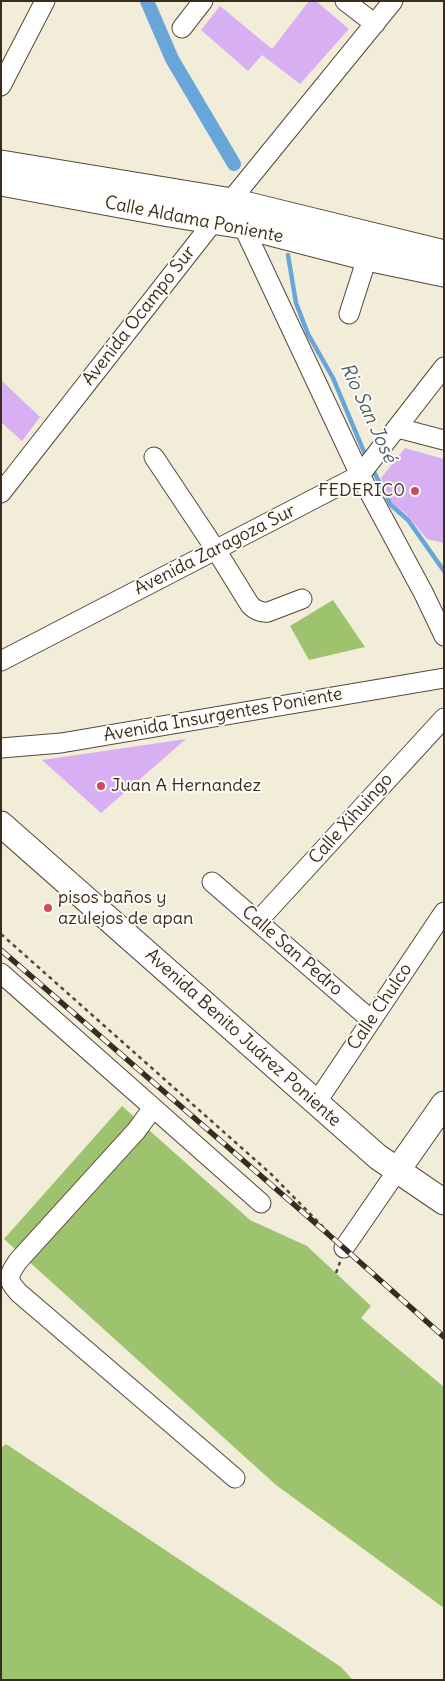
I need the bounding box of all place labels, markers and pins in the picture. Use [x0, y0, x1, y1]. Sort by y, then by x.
place label: FEDERIC0 [318, 480, 405, 502]
marker: FEDERIC0 [409, 485, 421, 497]
place label: Juan A Hernandez [111, 775, 261, 797]
marker: Juan A Hernandez [95, 780, 107, 792]
place label: pisos baños y azulejos de apan [58, 887, 193, 930]
marker: pisos baños y azulejos de apan [42, 902, 54, 914]

